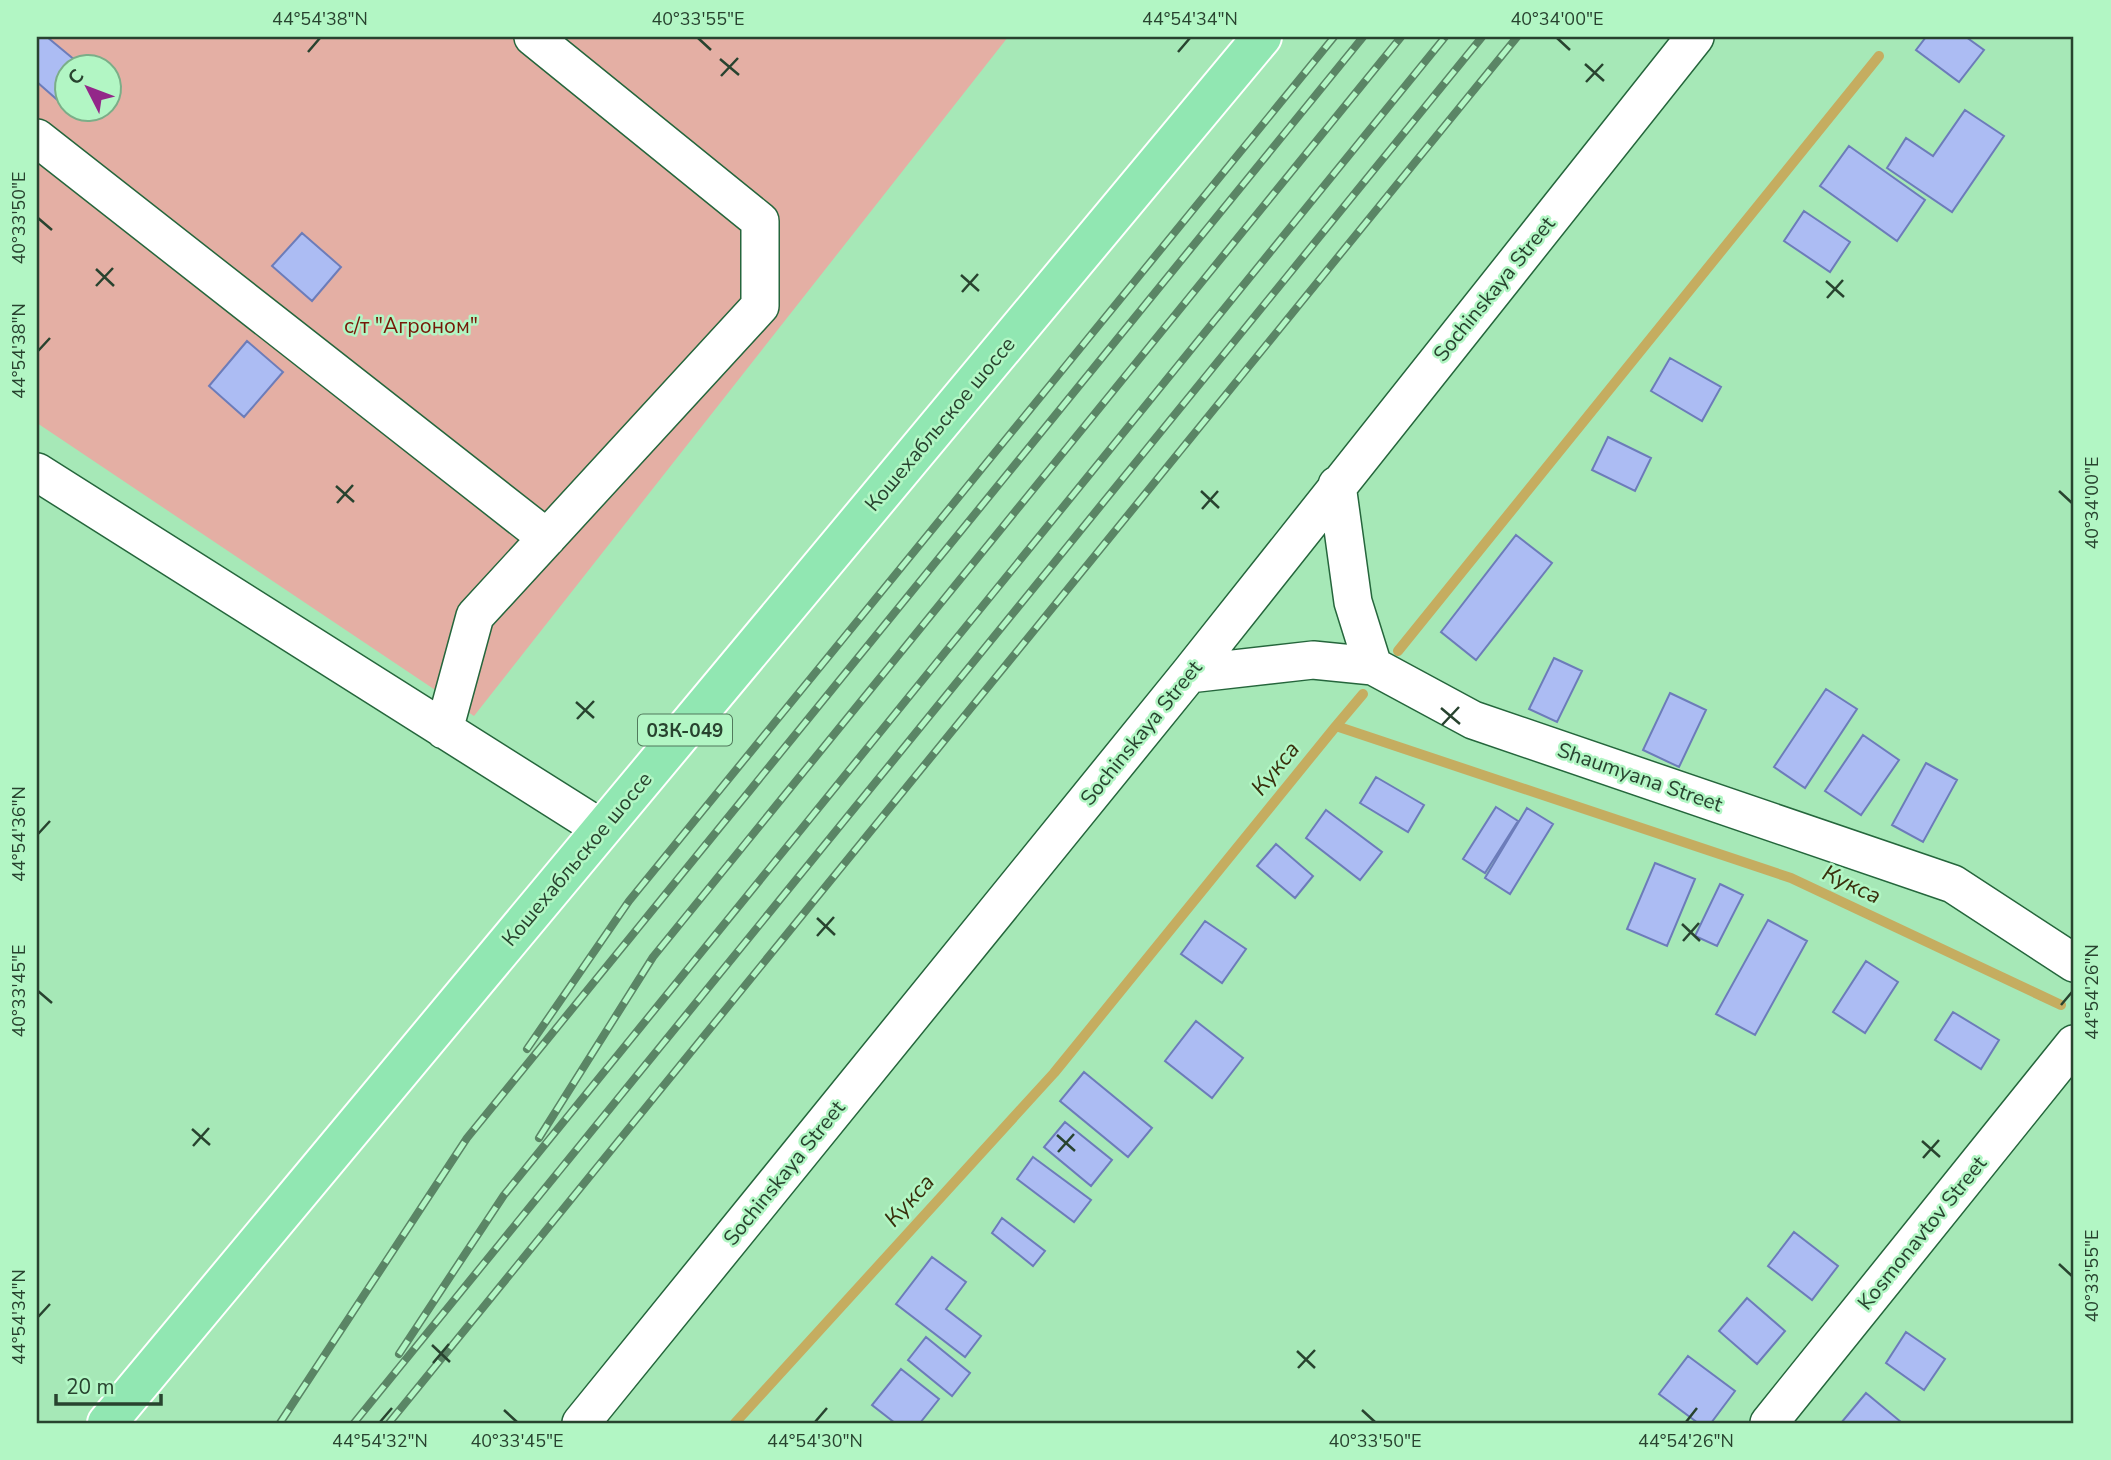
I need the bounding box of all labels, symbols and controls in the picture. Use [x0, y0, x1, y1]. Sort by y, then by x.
text: 44°54'38"N [272, 7, 368, 31]
text: 40°33'55"E [652, 7, 745, 31]
text: 44°54'34"N [1142, 7, 1238, 31]
text: 40°34'00"E [1511, 7, 1604, 31]
north arrow [52, 52, 122, 122]
text: С [62, 64, 90, 91]
text: 40°33'50"E [7, 172, 31, 265]
street label: Sochinskaya Street [1427, 210, 1562, 367]
text: 44°54'38"N [7, 303, 31, 399]
park label: с/т "Агроном" [344, 312, 478, 340]
street label: Кошехабльское шоссе [859, 331, 1021, 517]
text: 40°34'00"E [2080, 457, 2104, 550]
street label: Sochinskaya Street [1074, 654, 1209, 811]
road number: 03К-049 [638, 715, 732, 746]
water label: Кукса [1244, 735, 1307, 802]
street label: Shaumyana Street [1554, 736, 1727, 819]
street label: Кошехабльское шоссе [496, 766, 658, 952]
text: 44°54'36"N [7, 786, 31, 882]
water label: Кукса [1817, 857, 1886, 912]
text: 44°54'26"N [2080, 944, 2104, 1040]
text: 40°33'45"E [7, 945, 31, 1038]
street label: Sochinskaya Street [717, 1094, 852, 1251]
street label: Kosmonavtov Street [1851, 1150, 1993, 1316]
water label: Кукса [877, 1167, 942, 1234]
text: 40°33'55"E [2080, 1230, 2104, 1323]
text: 44°54'34"N [7, 1269, 31, 1365]
scale bar [56, 1362, 161, 1406]
text: 20 m [66, 1373, 115, 1401]
text: 44°54'32"N [332, 1429, 428, 1453]
text: 40°33'45"E [471, 1429, 564, 1453]
text: 44°54'30"N [767, 1429, 863, 1453]
text: 40°33'50"E [1329, 1429, 1422, 1453]
text: 44°54'26"N [1638, 1429, 1734, 1453]

